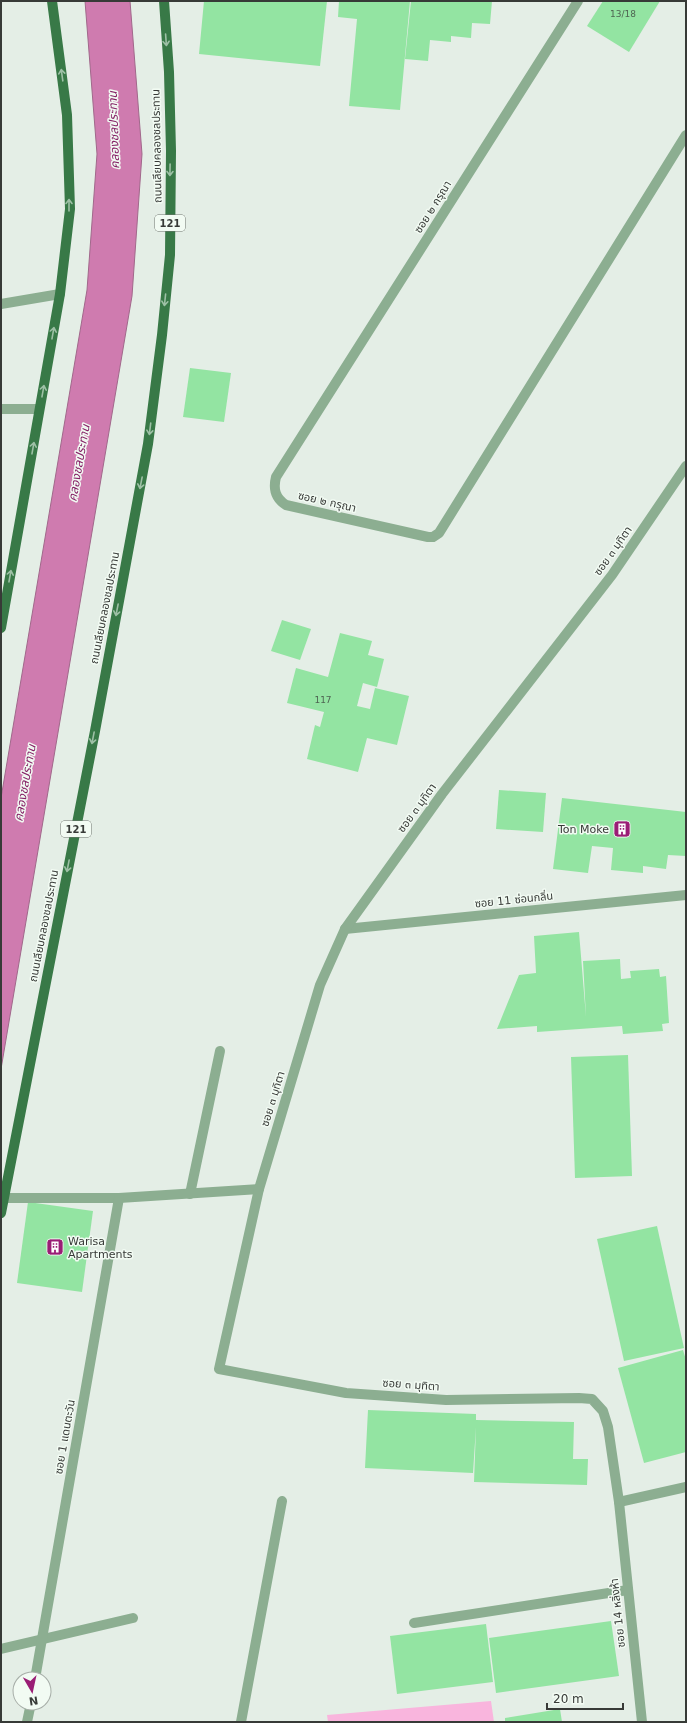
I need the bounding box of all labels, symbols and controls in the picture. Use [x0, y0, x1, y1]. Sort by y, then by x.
house number: 13/18 [610, 9, 636, 19]
one-way arrow [163, 33, 170, 46]
one-way arrow [58, 69, 66, 82]
street label: ถนนเลียบคลองชลประทาน [150, 89, 164, 203]
water label: คลองชลประทาน [106, 90, 122, 169]
one-way arrow [166, 163, 174, 176]
street label: ซอย ๒ กรุณา [412, 178, 454, 236]
one-way arrow [65, 199, 73, 212]
road number: 121 [155, 215, 185, 231]
one-way arrow [162, 293, 169, 306]
one-way arrow [49, 327, 57, 340]
one-way arrow [39, 384, 47, 397]
one-way arrow [146, 422, 154, 435]
water label: คลองชลประทาน [65, 423, 93, 502]
one-way arrow [29, 441, 37, 454]
one-way arrow [137, 476, 145, 489]
street label: ซอย ๒ กรุณา [297, 489, 357, 515]
street label: ซอย ๓ มุทิตา [591, 524, 635, 578]
street label: ถนนเลียบคลองชลประทาน [88, 551, 122, 665]
one-way arrow [6, 569, 14, 582]
one-way arrow [113, 604, 121, 617]
house number: 117 [314, 695, 332, 705]
one-way arrow [89, 731, 97, 744]
water label: คลองชลประทาน [11, 743, 39, 822]
street label: ซอย ๓ มุทิตา [395, 781, 439, 835]
building icon: Ton Moke [612, 819, 632, 839]
road number: 121 [61, 821, 91, 837]
place label: Ton Moke [557, 823, 609, 836]
one-way arrow [64, 859, 72, 872]
street label: ถนนเลียบคลองชลประทาน [27, 869, 61, 983]
street label: ซอย 11 ซ่อนกลิ่น [474, 888, 554, 911]
street label: ซอย ๓ มุทิตา [258, 1070, 288, 1128]
place label: Warisa Apartments [68, 1235, 133, 1261]
building icon: Warisa Apartments [45, 1237, 65, 1257]
street label: ซอย ๓ มุทิตา [382, 1377, 440, 1393]
street label: ซอย 1 แดนตะวัน [52, 1399, 78, 1475]
street label: ซอย 14 หลิ่งห้า [607, 1578, 628, 1648]
north arrow [12, 1671, 52, 1711]
scale bar [547, 1685, 623, 1711]
text: 20 m [553, 1692, 584, 1706]
text: N [28, 1693, 39, 1708]

